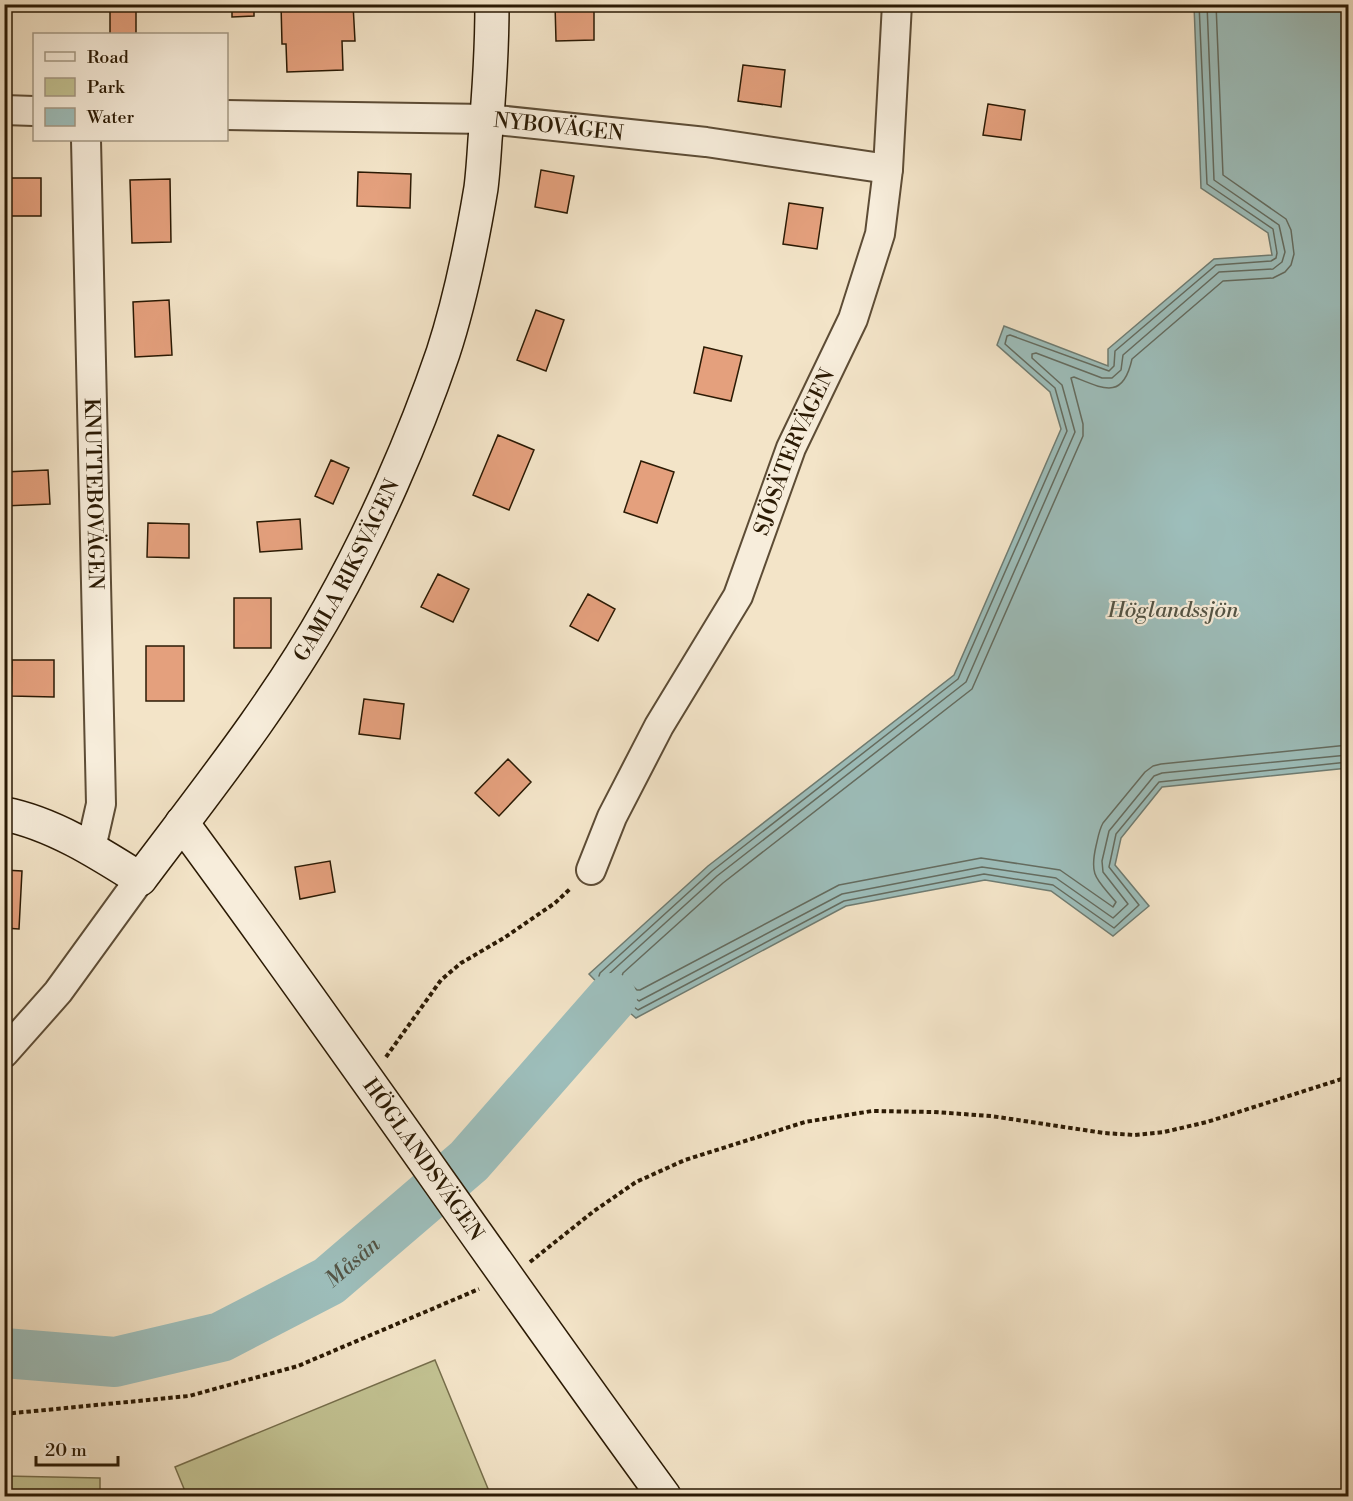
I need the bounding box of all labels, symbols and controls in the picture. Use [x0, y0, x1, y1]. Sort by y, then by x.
legend [33, 33, 228, 141]
text: Road [87, 46, 130, 69]
text: Park [87, 76, 126, 99]
text: Water [86, 106, 135, 129]
street label: NYBOVÄGEN [492, 108, 625, 147]
street label: SJÖSÄTERVÄGEN [749, 365, 841, 539]
street label: KNUTTEBOVÄGEN [78, 398, 109, 590]
street label: GAMLA RIKSVÄGEN [289, 475, 406, 667]
water label: Höglandssjön [1107, 597, 1239, 624]
street label: HÖGLANDSVÄGEN [356, 1074, 489, 1246]
water label: Måsån [320, 1231, 387, 1294]
scale bar [36, 1429, 118, 1467]
text: 20 m [45, 1439, 87, 1462]

